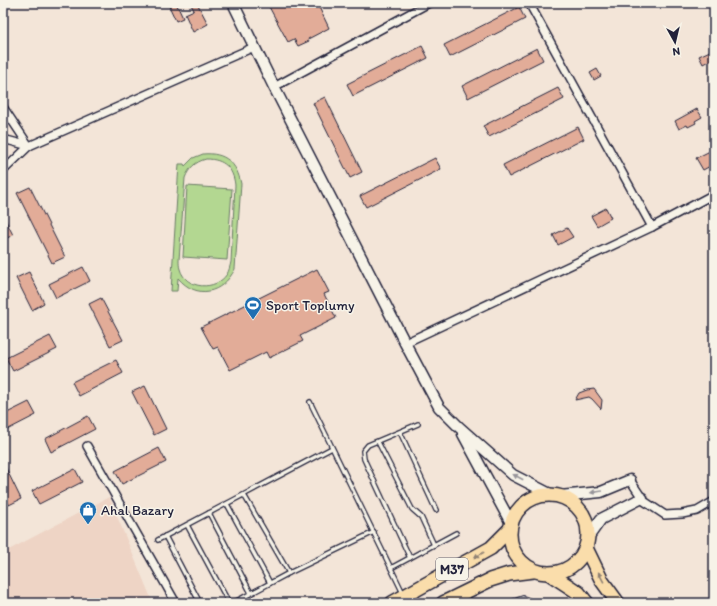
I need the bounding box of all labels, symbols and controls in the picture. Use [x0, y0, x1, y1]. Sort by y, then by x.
north arrow [655, 22, 695, 62]
text: N [672, 44, 681, 58]
sports icon: Sport Toplumy [243, 295, 263, 320]
place label: Sport Toplumy [266, 297, 355, 314]
one-way arrow [512, 474, 524, 480]
one-way arrow [590, 489, 602, 495]
shop icon: Ahal Bazary [78, 500, 98, 525]
place label: Ahal Bazary [101, 502, 174, 519]
one-way arrow [473, 551, 485, 558]
road number: M37 [436, 558, 468, 580]
one-way arrow [597, 571, 604, 582]

